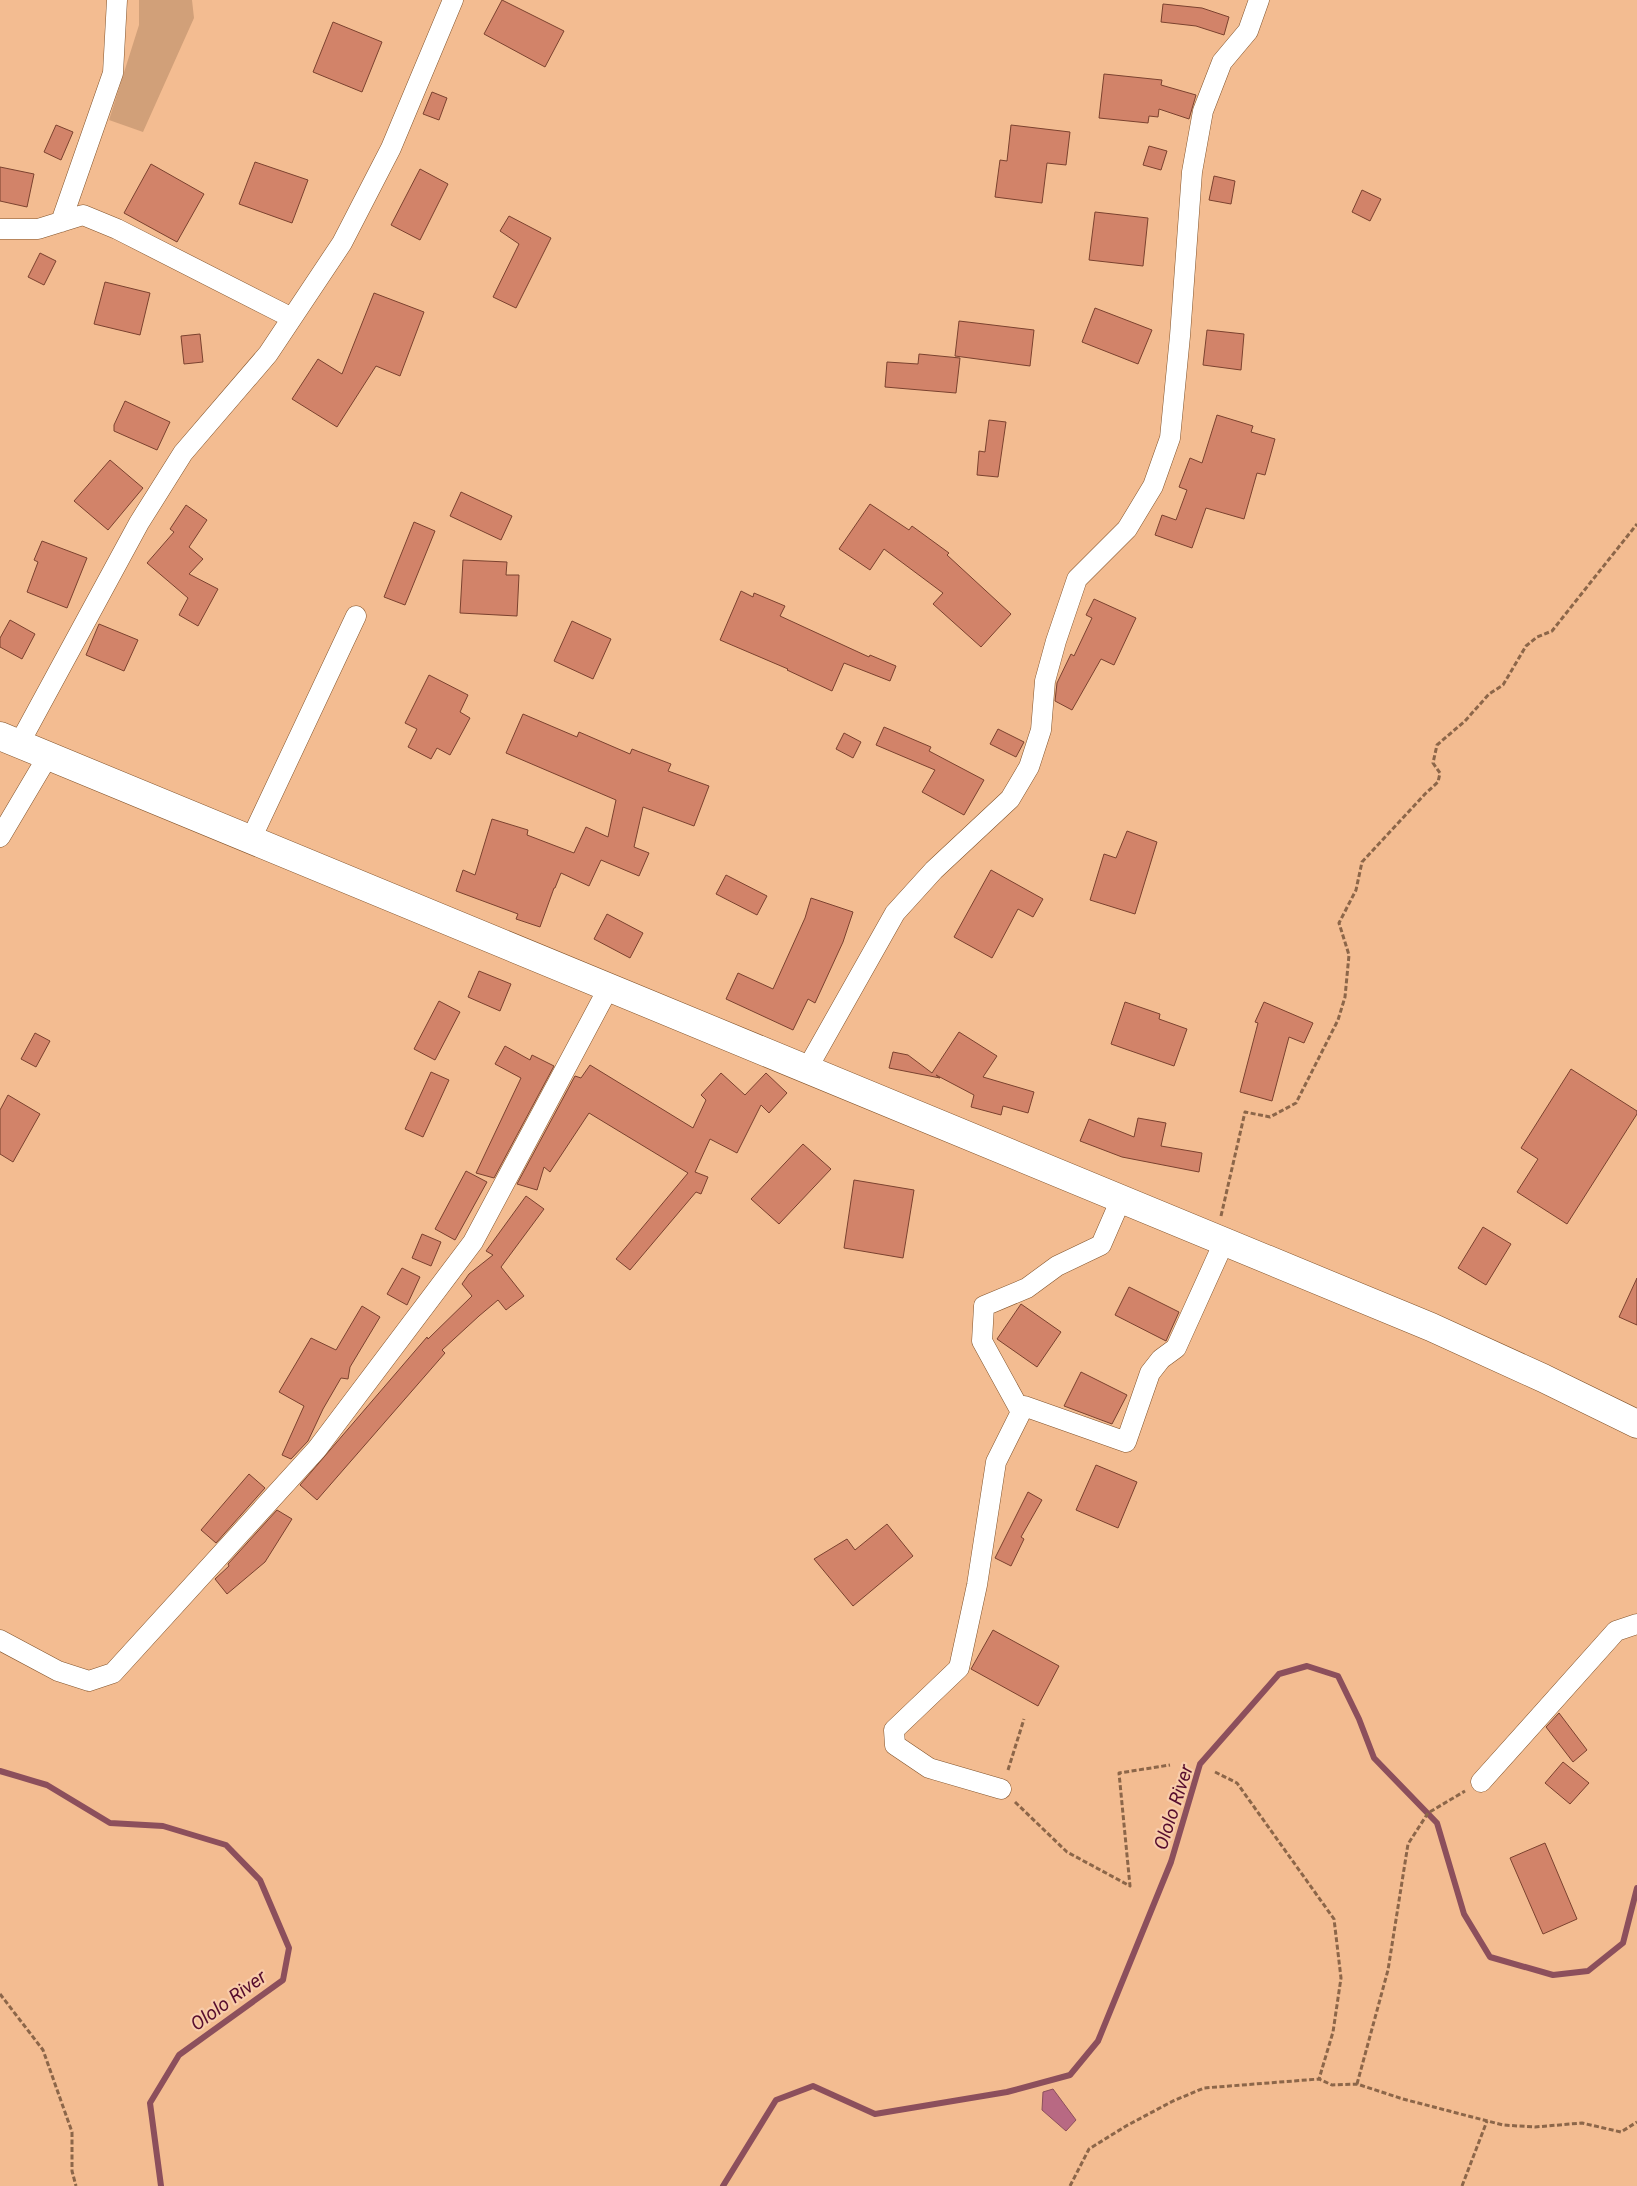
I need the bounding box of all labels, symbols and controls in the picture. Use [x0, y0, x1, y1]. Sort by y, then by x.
water label: Ololo River [1149, 1761, 1198, 1853]
water label: Ololo River [186, 1965, 271, 2036]

